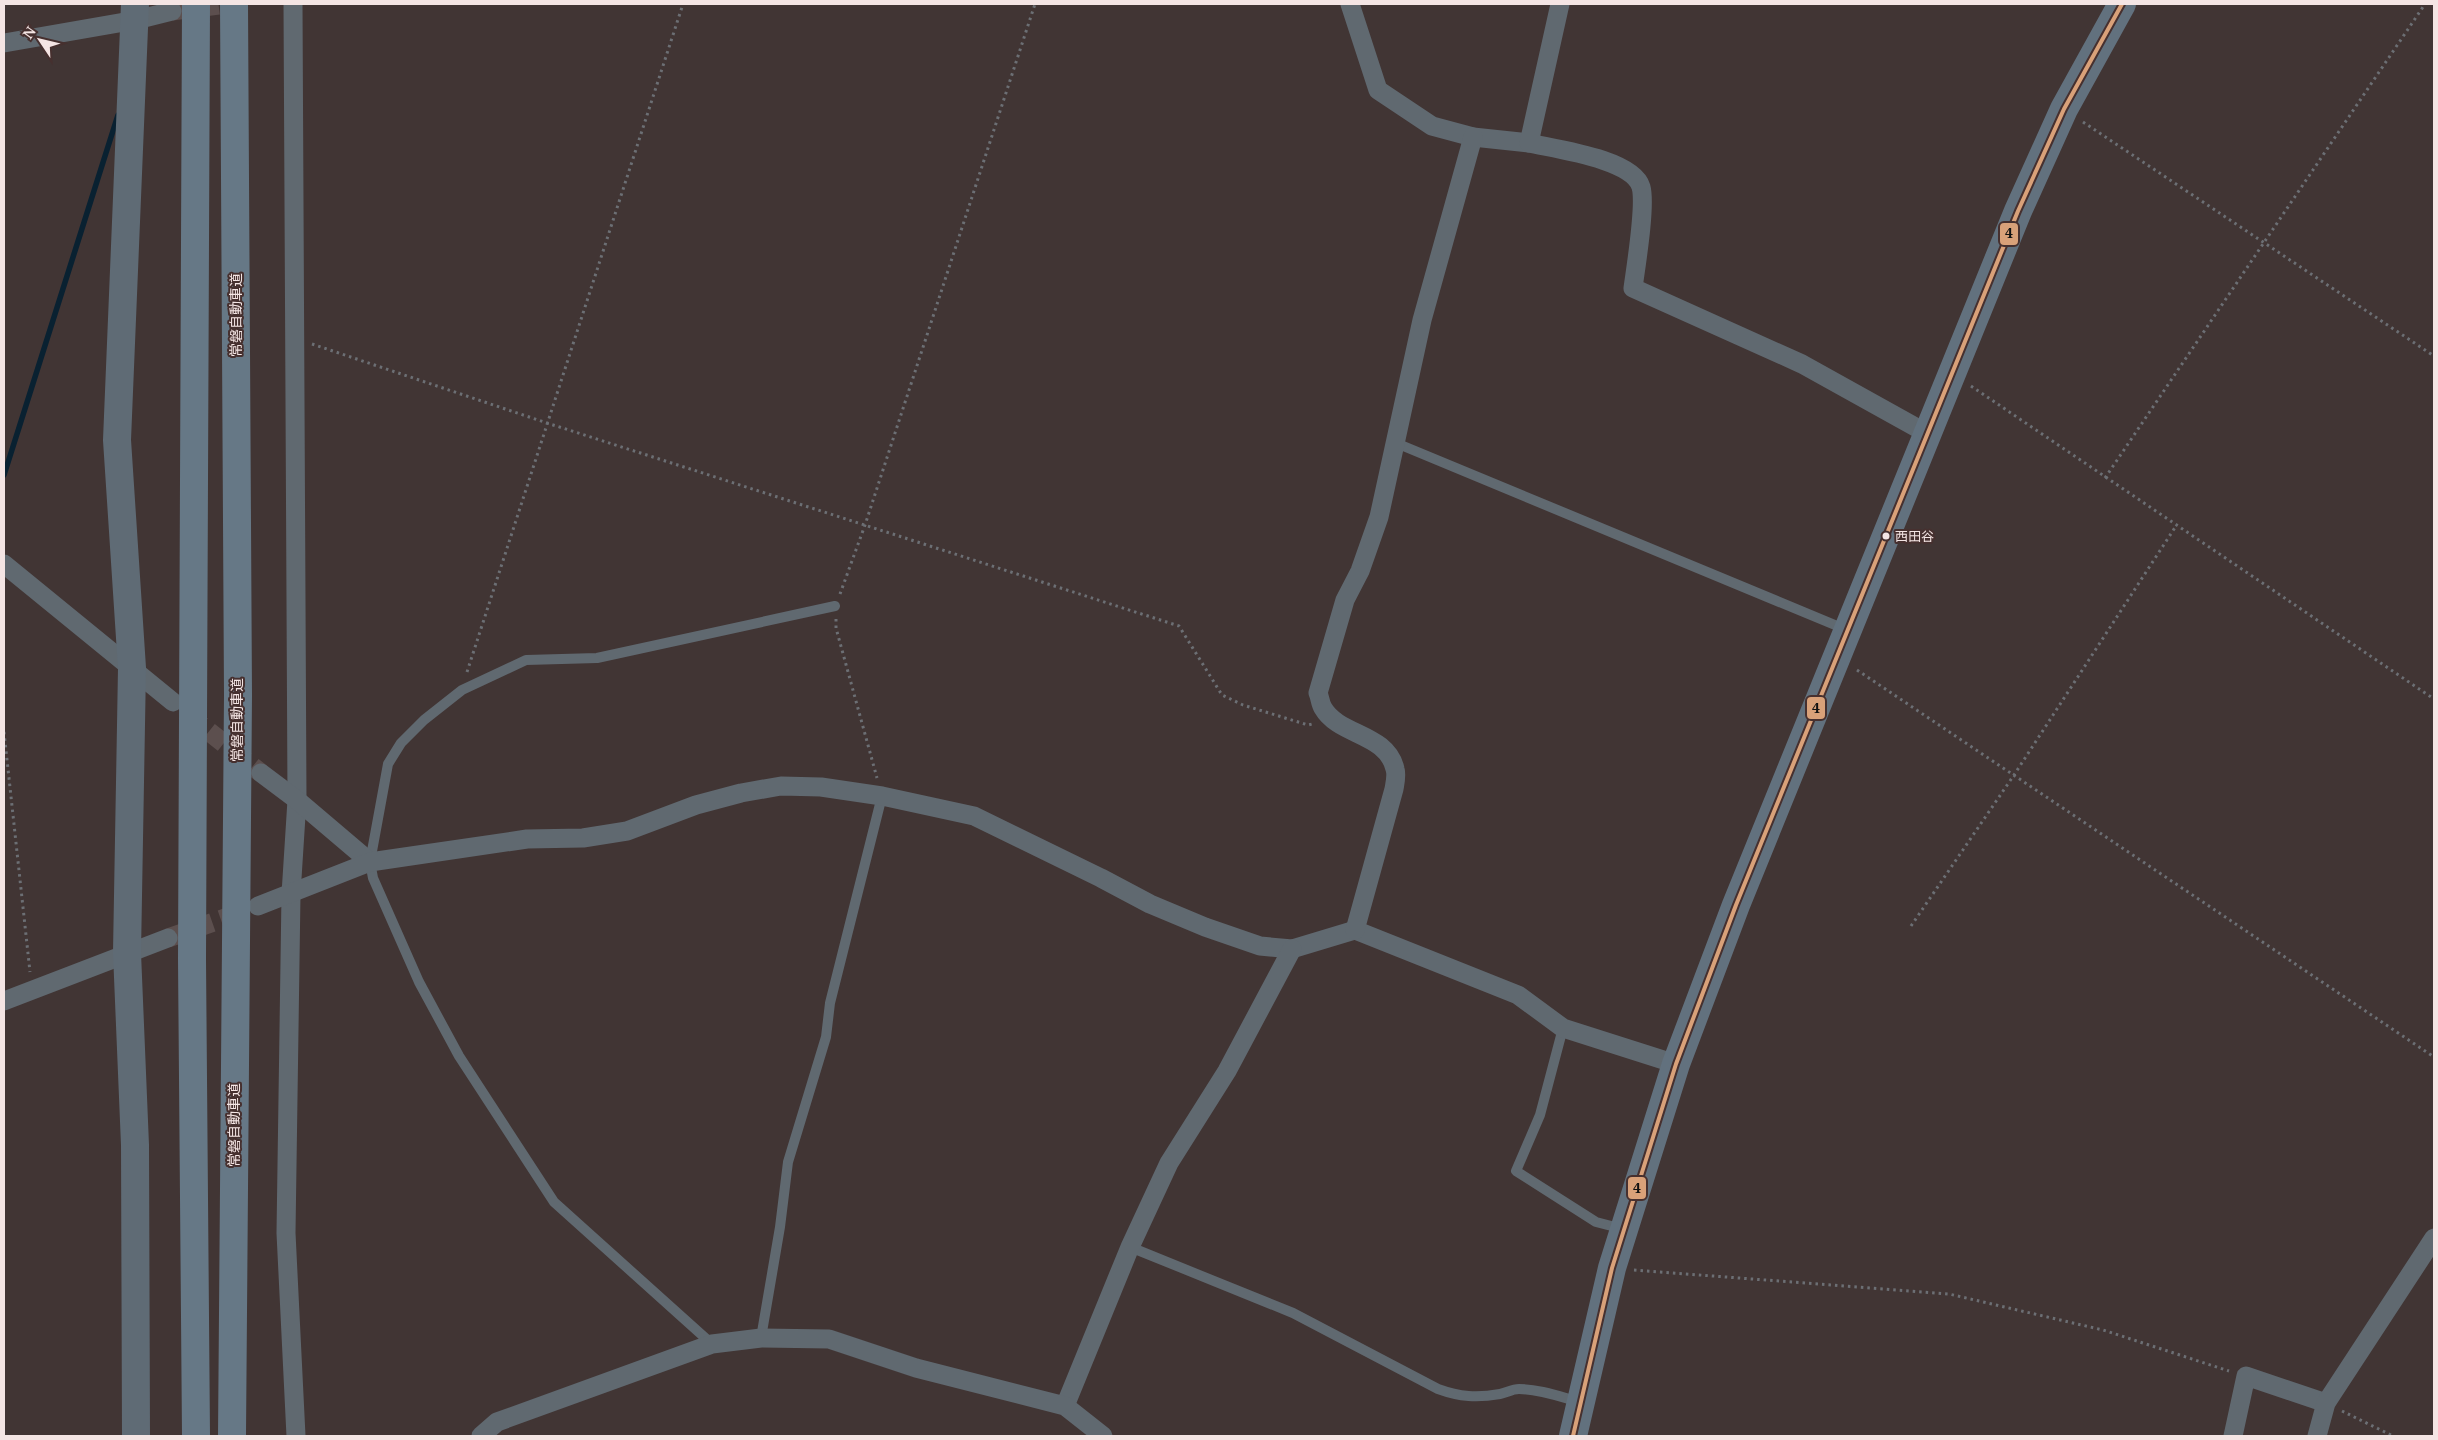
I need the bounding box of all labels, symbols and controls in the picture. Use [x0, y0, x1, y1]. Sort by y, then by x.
north arrow [15, 15, 65, 65]
text: N [18, 22, 40, 42]
line badge: 4 [1999, 222, 2019, 246]
text: 4 [2005, 223, 2013, 242]
street label: 常磐自動車道 [226, 273, 245, 357]
place label: 西田谷 [1895, 527, 1934, 545]
marker: 西田谷 [1881, 531, 1891, 541]
street label: 常磐自動車道 [227, 678, 246, 762]
line badge: 4 [1806, 696, 1826, 720]
text: 4 [1812, 698, 1820, 717]
street label: 常磐自動車道 [224, 1083, 243, 1167]
line badge: 4 [1627, 1176, 1647, 1200]
text: 4 [1633, 1178, 1641, 1197]

